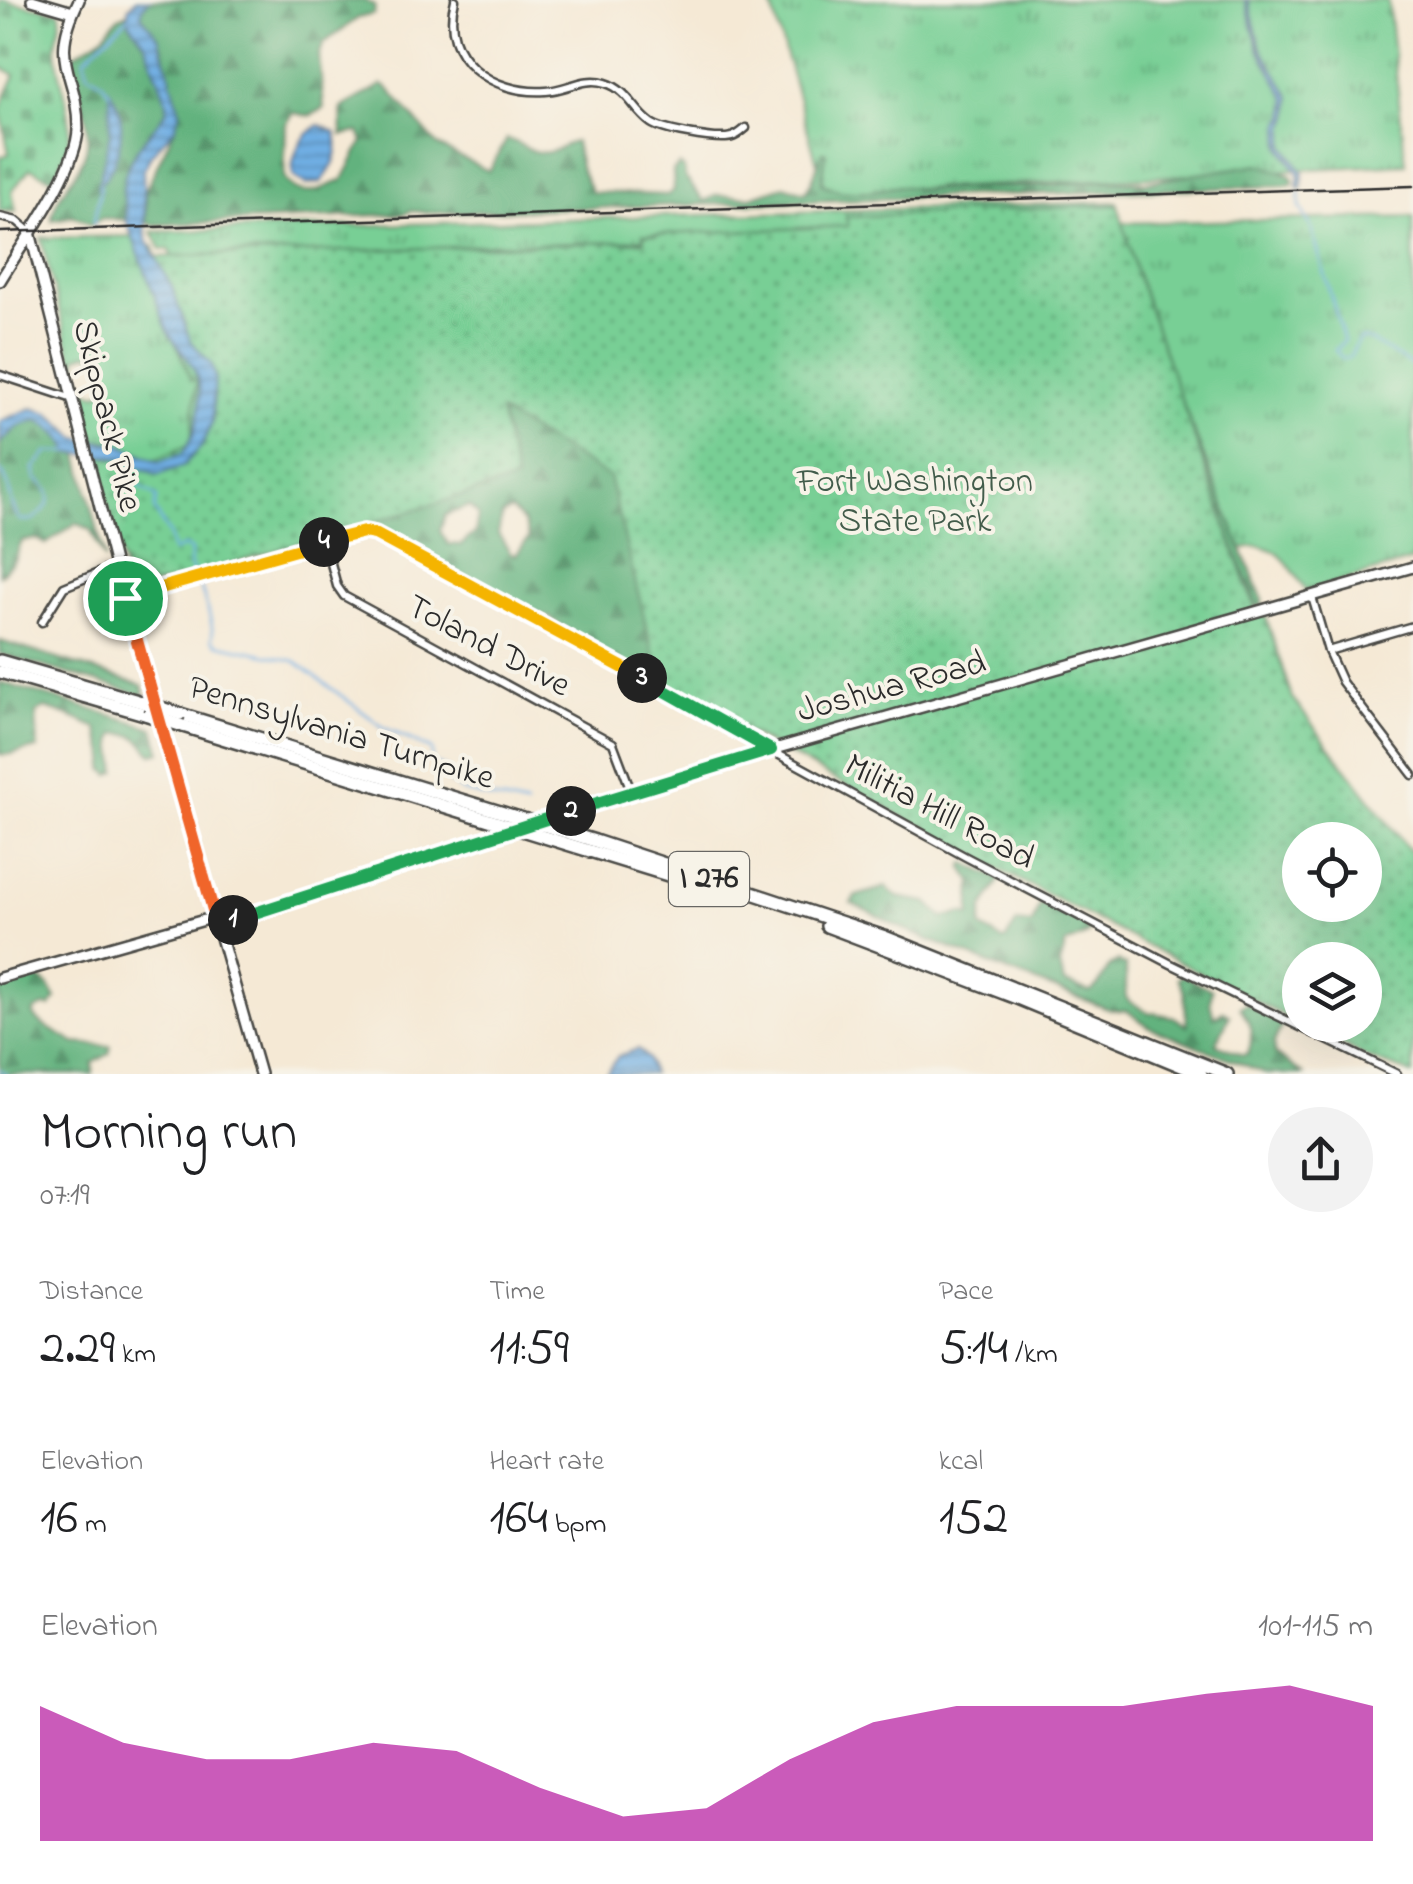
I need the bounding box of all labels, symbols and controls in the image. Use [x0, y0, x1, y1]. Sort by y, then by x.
street label: Skippack Pike [58, 315, 155, 518]
park label: Fort Washington State Park [796, 457, 1033, 548]
pin: 4 [299, 517, 349, 567]
text: 4 [318, 521, 330, 562]
pin [83, 556, 168, 641]
icon: arrive [98, 571, 153, 626]
street label: Toland Drive [397, 582, 579, 712]
street label: Joshua Road [792, 638, 992, 738]
pin: 3 [617, 653, 667, 703]
text: 3 [636, 657, 648, 698]
street label: Pennsylvania Turnpike [182, 663, 501, 805]
street label: Militia Hill Road [835, 741, 1043, 885]
pin: 2 [546, 786, 596, 836]
text: 2 [564, 790, 578, 831]
map controls [1282, 822, 1382, 1042]
button: locate [1282, 822, 1382, 922]
road number: I 276 [669, 852, 749, 906]
pin: 1 [208, 895, 258, 945]
text: 1 [229, 899, 237, 940]
button: layers [1282, 942, 1382, 1042]
text: Morning run [40, 1095, 297, 1175]
button: share [1268, 1107, 1373, 1212]
text: 07:19 [40, 1173, 90, 1220]
text: Distance [40, 1272, 143, 1313]
text: Time [489, 1272, 545, 1313]
text: Pace [939, 1272, 993, 1313]
text: 2.29 [40, 1313, 115, 1386]
text: 11:59 [489, 1313, 569, 1386]
text: 5:14 [939, 1313, 1008, 1386]
text: km [115, 1335, 156, 1376]
text: /km [1008, 1335, 1058, 1376]
text: Elevation [40, 1442, 143, 1483]
text: Heart rate [489, 1442, 604, 1483]
text: kcal [939, 1442, 983, 1483]
text: 16 [40, 1483, 78, 1556]
text: 164 [489, 1483, 548, 1556]
text: 152 [939, 1483, 1008, 1556]
text: m [78, 1505, 107, 1546]
text: bpm [548, 1505, 607, 1546]
text: Elevation [40, 1604, 158, 1651]
text: 101–115 m [1258, 1604, 1373, 1651]

